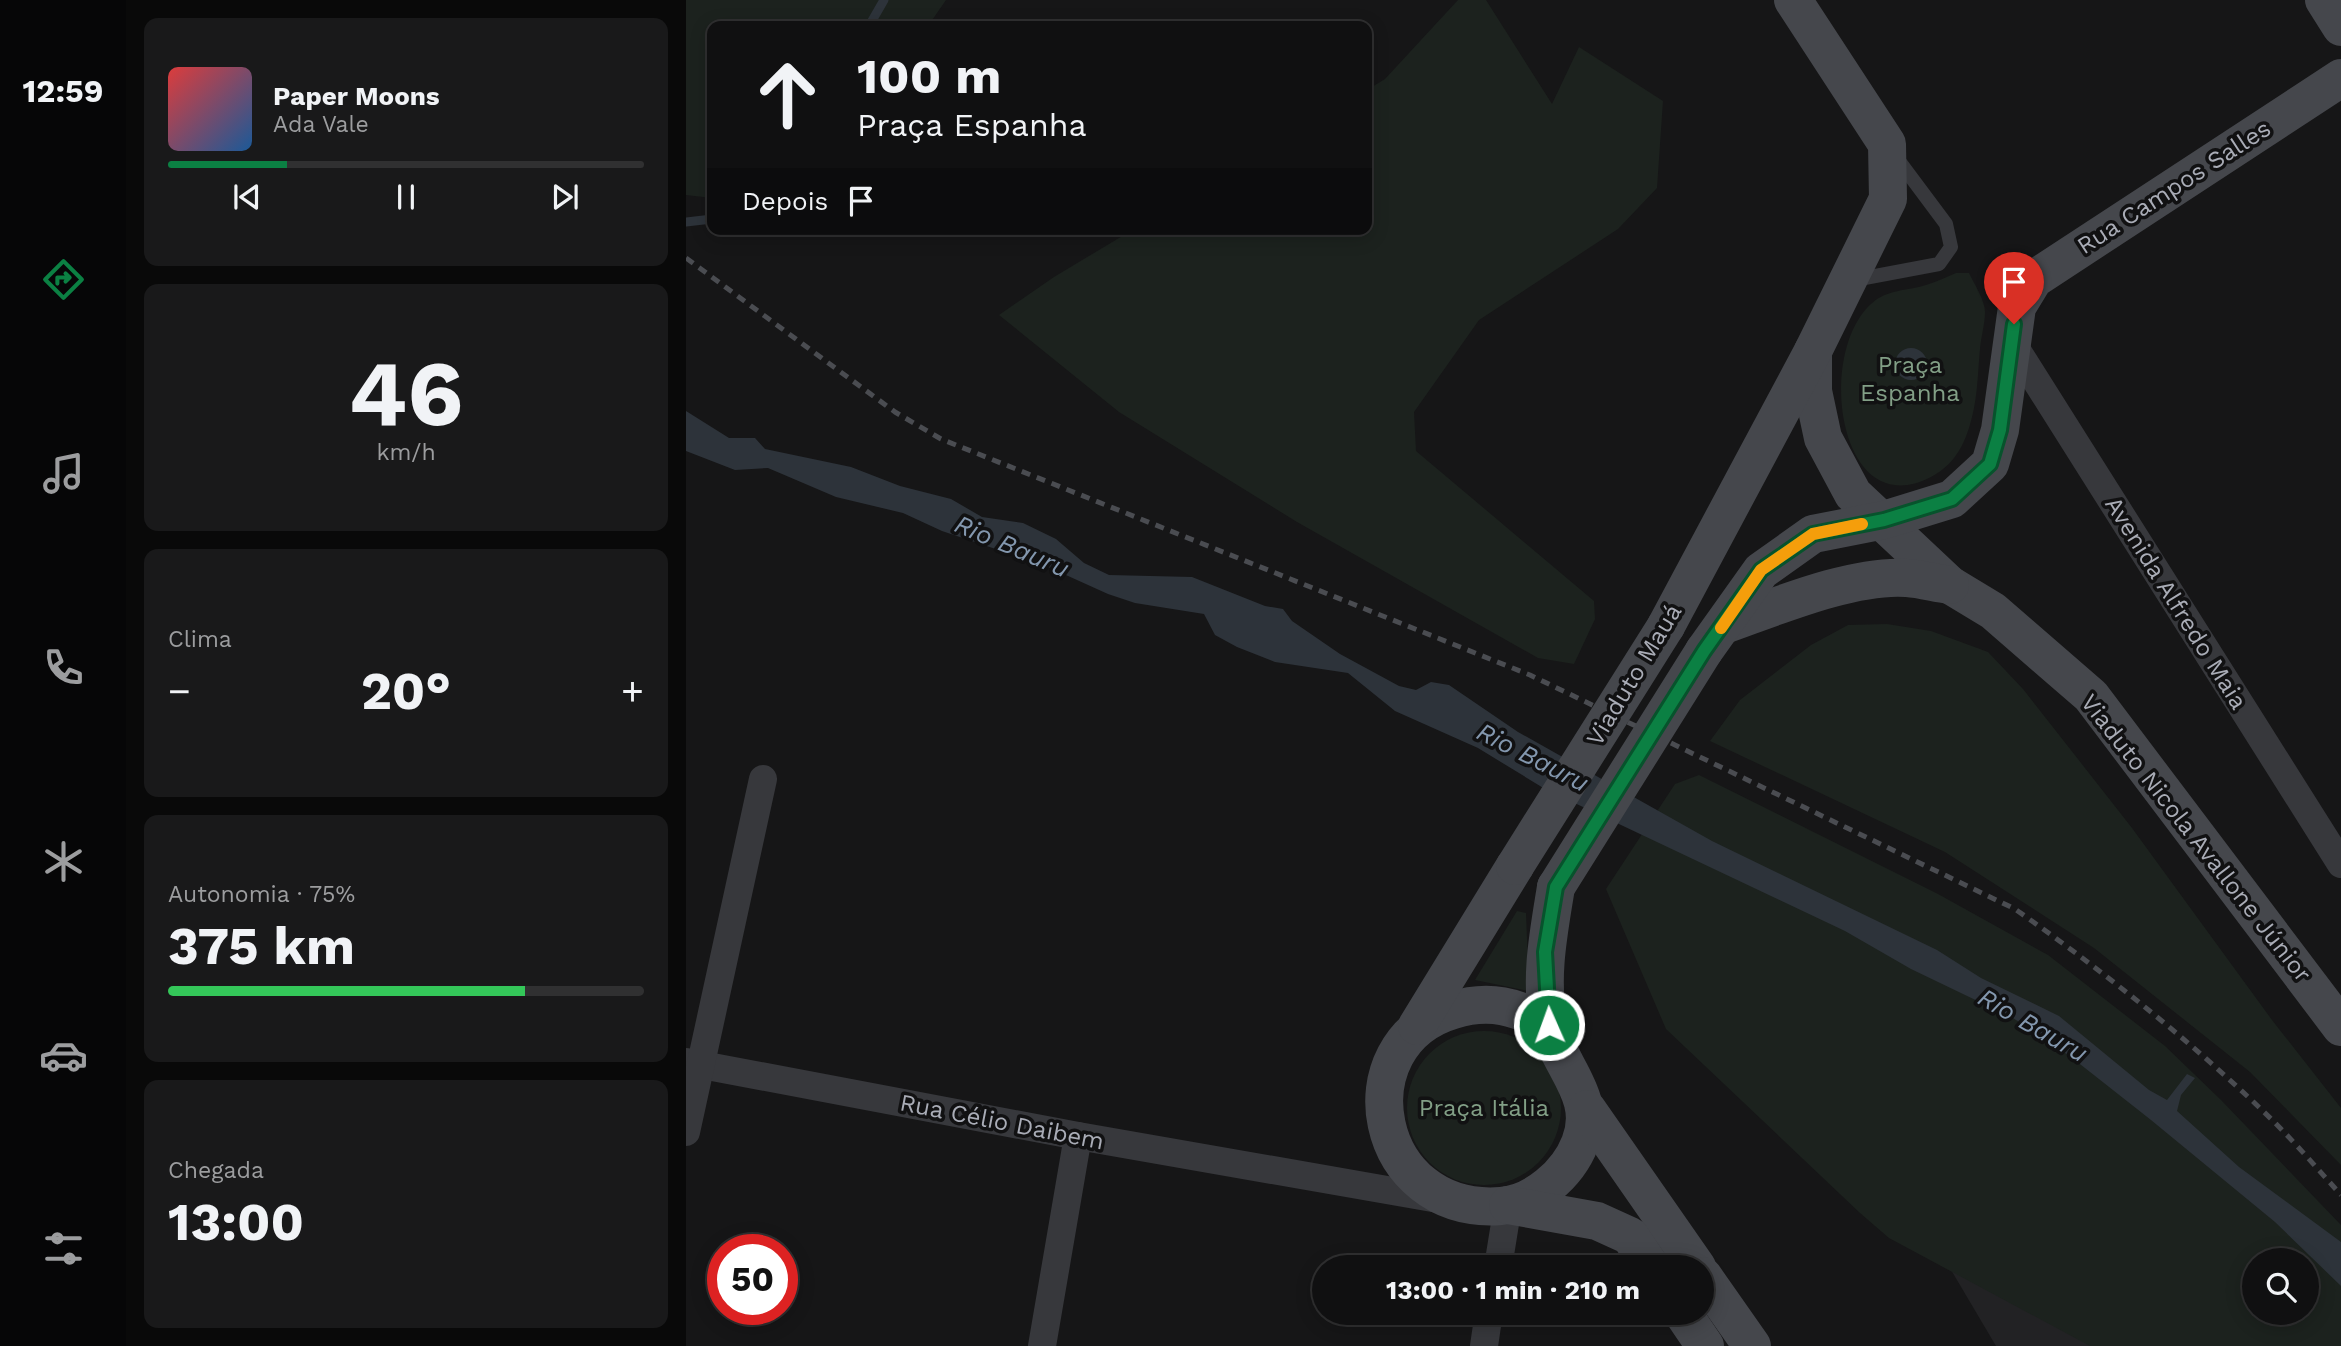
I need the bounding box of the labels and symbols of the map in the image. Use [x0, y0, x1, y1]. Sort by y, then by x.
street label: Rua Campos Salles [2072, 114, 2276, 260]
pin [1984, 252, 2044, 324]
park label: Praça Espanha [1860, 351, 1960, 407]
street label: Avenida Alfredo Maia [2099, 492, 2253, 714]
water label: Rio Bauru [950, 508, 1074, 584]
street label: Viaduto Mauá [1581, 599, 1687, 751]
street label: Viaduto Nicola Avallone Júnior [2075, 689, 2317, 988]
water label: Rio Bauru [1472, 716, 1594, 798]
water label: Rio Bauru [1973, 982, 2093, 1068]
position arrow [1512, 988, 1586, 1062]
street label: Rua Célio Daibem [898, 1088, 1106, 1156]
park label: Praça Itália [1419, 1094, 1549, 1122]
speed limit sign: 50 [707, 1234, 798, 1325]

